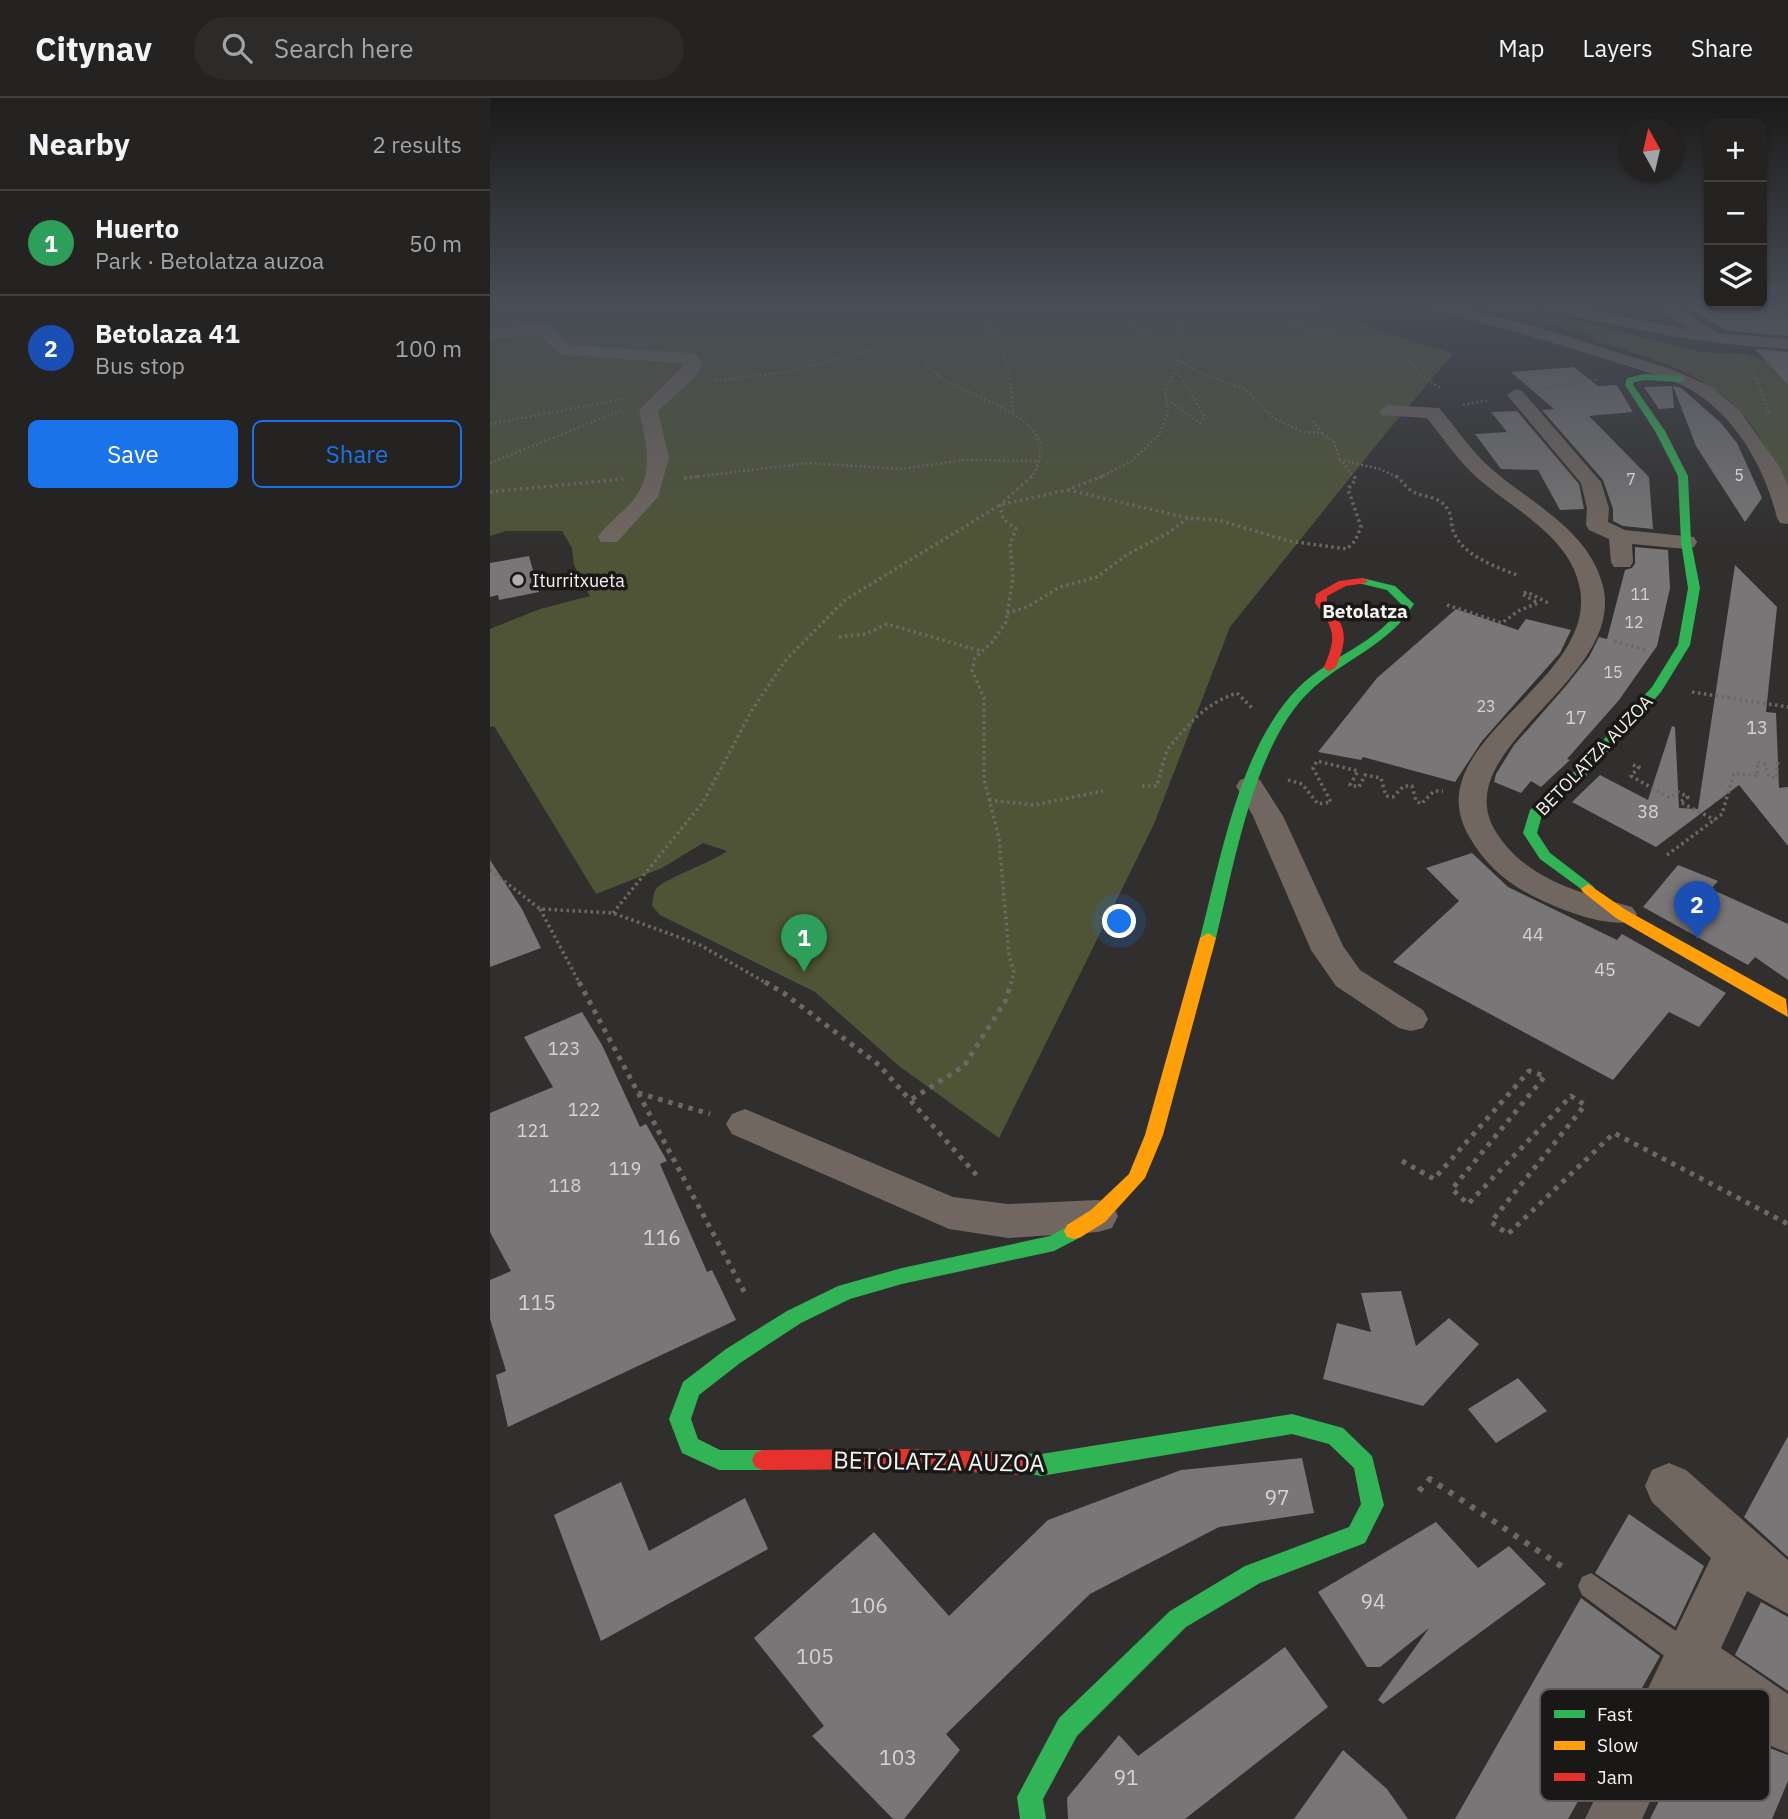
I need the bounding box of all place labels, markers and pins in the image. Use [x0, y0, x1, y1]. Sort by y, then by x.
place label: Iturritxueta [532, 569, 625, 592]
marker: Iturritxueta [510, 572, 526, 588]
pin: 2 [1674, 881, 1720, 939]
pin: 1 [781, 914, 827, 972]

